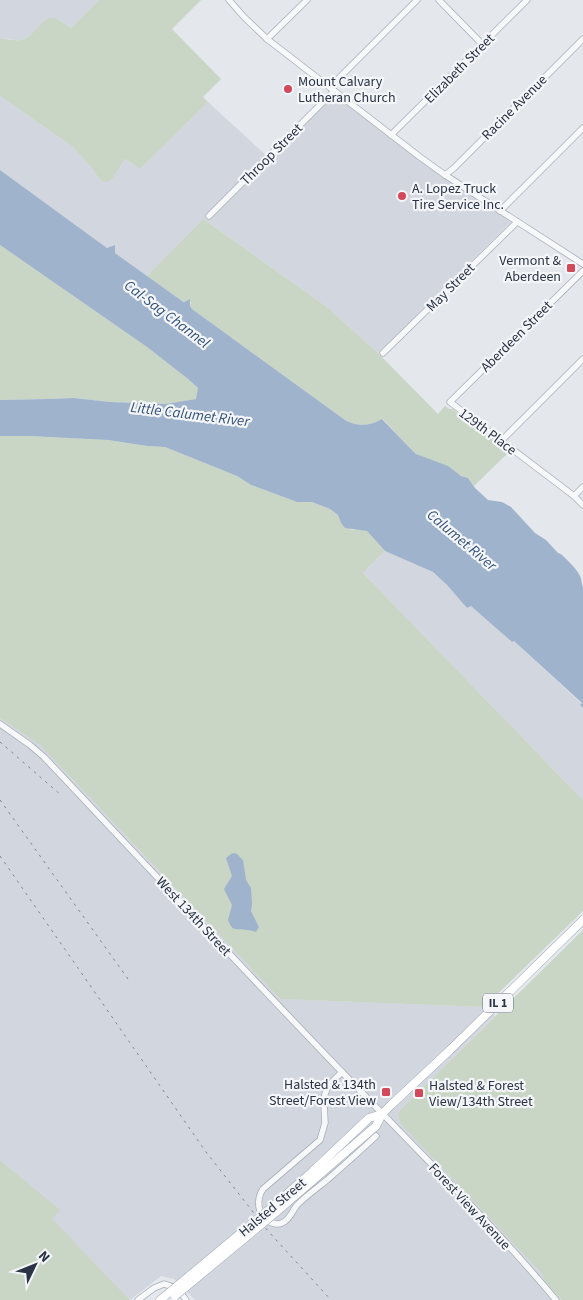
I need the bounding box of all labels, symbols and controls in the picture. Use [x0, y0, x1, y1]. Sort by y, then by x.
street label: Elizabeth Street [420, 29, 499, 108]
street label: Racine Avenue [477, 70, 552, 145]
place label: Mount Calvary Lutheran Church [298, 72, 396, 108]
marker: Mount Calvary Lutheran Church [282, 83, 294, 95]
street label: Throop Street [236, 119, 307, 190]
place label: A. Lopez Truck Tire Service Inc. [412, 179, 504, 215]
marker: A. Lopez Truck Tire Service Inc. [396, 190, 408, 202]
place label: Vermont & Aberdeen [499, 251, 561, 287]
street label: May Street [422, 259, 480, 317]
marker: Vermont & Aberdeen [565, 262, 577, 274]
water label: Cal-Sag Channel [120, 275, 214, 354]
street label: Aberdeen Street [476, 296, 557, 377]
water label: Little Calumet River [129, 397, 251, 432]
street label: 129th Place [454, 403, 520, 460]
water label: Calumet River [422, 505, 502, 576]
street label: West 134th Street [151, 873, 236, 961]
road number: IL 1 [483, 994, 513, 1012]
place label: Halsted & 134th Street/Forest View [269, 1075, 376, 1111]
place label: Halsted & Forest View/134th Street [429, 1076, 533, 1112]
marker: Halsted & 134th Street/Forest View [380, 1086, 392, 1098]
marker: Halsted & Forest View/134th Street [413, 1087, 425, 1099]
street label: Forest View Avenue [423, 1159, 515, 1255]
street label: Halsted Street [235, 1173, 311, 1242]
north arrow [10, 1240, 60, 1290]
text: N [33, 1247, 54, 1267]

